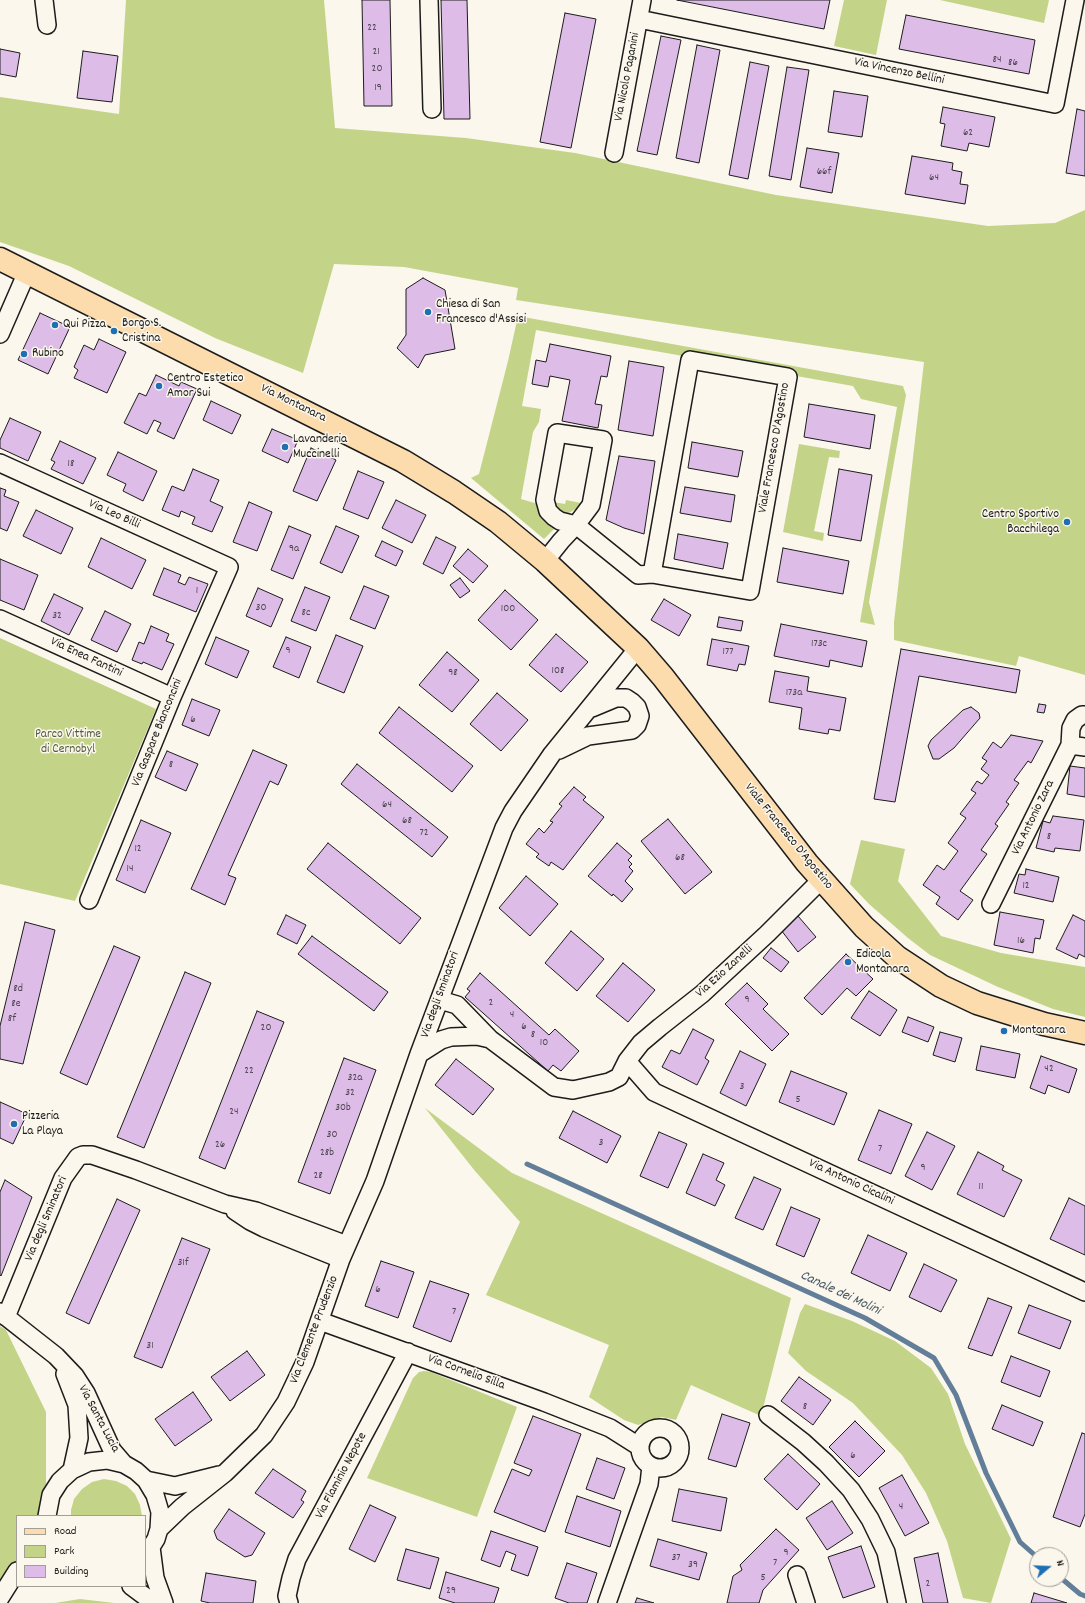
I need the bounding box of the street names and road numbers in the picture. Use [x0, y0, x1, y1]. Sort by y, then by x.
street label: Via Nicolo Paganini [612, 31, 644, 123]
street label: Via Vincenzo Bellini [852, 55, 946, 89]
street label: Via Montanara [258, 381, 328, 427]
street label: Viale Francesco D'Agostino [756, 382, 794, 514]
street label: Via Leo Billi [86, 497, 142, 533]
street label: Via Enea Fantini [47, 634, 125, 682]
street label: Via Gaspare Bianconcini [129, 677, 187, 789]
street label: Via Antonio Zara [1009, 778, 1059, 858]
street label: Viale Francesco D'Agostino [740, 781, 836, 893]
street label: Via Ezio Zanelli [693, 942, 757, 1002]
street label: Via degli Sminatori [418, 950, 464, 1040]
street label: Via Antonio Cicalini [806, 1156, 896, 1210]
street label: Via degli Sminatori [22, 1174, 72, 1264]
street label: Via Clemente Prudenzio [287, 1274, 343, 1386]
street label: Via Cornelio Silla [425, 1352, 507, 1394]
street label: Via Santa Lucia [74, 1383, 122, 1455]
street label: Via Flaminio Nepote [313, 1430, 371, 1522]

